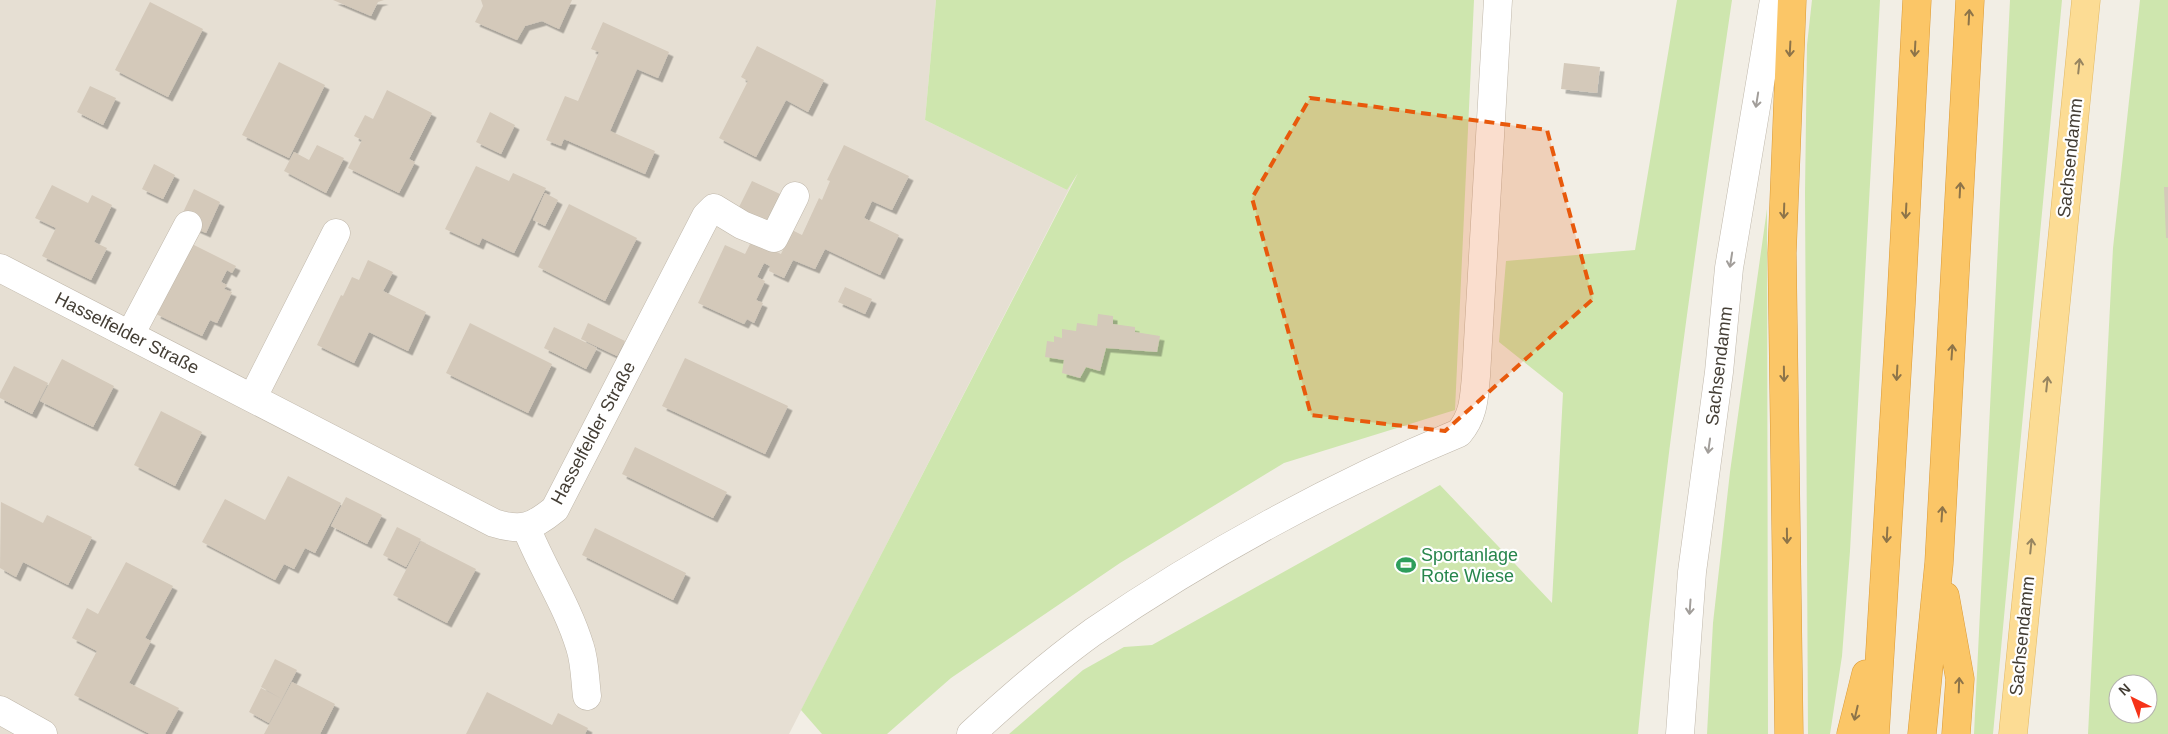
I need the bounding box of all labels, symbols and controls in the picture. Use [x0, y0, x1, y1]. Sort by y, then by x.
one-way arrow [1964, 10, 1973, 26]
one-way arrow [1785, 40, 1795, 56]
one-way arrow [1910, 40, 1919, 56]
one-way arrow [2074, 58, 2084, 74]
one-way arrow [1752, 92, 1762, 108]
street label: Sachsendamm [2054, 97, 2086, 219]
one-way arrow [1955, 182, 1964, 198]
one-way arrow [1779, 203, 1788, 219]
one-way arrow [1902, 203, 1911, 219]
one-way arrow [1725, 252, 1735, 268]
street label: Hasselfelder Straße [52, 288, 202, 378]
street label: Sachsendamm [1702, 305, 1736, 427]
one-way arrow [1947, 344, 1956, 360]
street label: Hasselfelder Straße [547, 358, 639, 508]
one-way arrow [1779, 365, 1789, 381]
one-way arrow [1893, 365, 1902, 381]
one-way arrow [2042, 377, 2052, 393]
one-way arrow [1704, 438, 1714, 454]
one-way arrow [1937, 506, 1946, 522]
one-way arrow [1883, 527, 1892, 543]
one-way arrow [1782, 528, 1791, 544]
one-way arrow [2026, 538, 2036, 554]
place label: Sportanlage Rote Wiese [1421, 545, 1518, 586]
sports icon: Sportanlage Rote Wiese [1395, 554, 1417, 576]
street label: Sachsendamm [2006, 575, 2038, 697]
one-way arrow [1685, 599, 1694, 615]
north arrow [2108, 674, 2158, 724]
one-way arrow [1955, 678, 1964, 694]
text: N [2115, 680, 2133, 699]
one-way arrow [1851, 704, 1860, 720]

